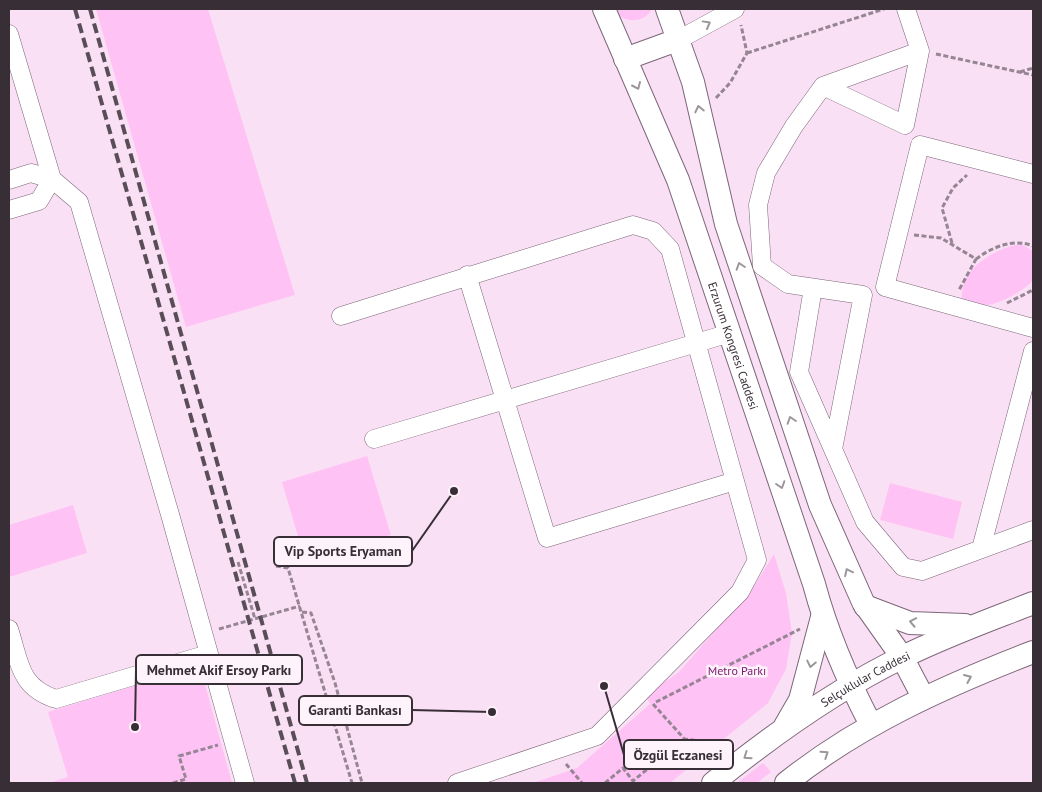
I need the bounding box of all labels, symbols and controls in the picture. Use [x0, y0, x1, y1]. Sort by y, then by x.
one-way arrow [702, 20, 711, 30]
one-way arrow [631, 81, 642, 90]
one-way arrow [694, 104, 705, 113]
one-way arrow [736, 262, 746, 270]
street label: Erzurum Kongresi Caddesi [705, 280, 762, 411]
one-way arrow [787, 416, 797, 425]
one-way arrow [775, 481, 785, 489]
callout: Vip Sports Eryaman [274, 537, 412, 566]
text: Vip Sports Eryaman [283, 542, 402, 560]
one-way arrow [844, 568, 855, 577]
one-way arrow [908, 618, 917, 628]
street label: Selçuklular Caddesi [818, 647, 912, 710]
callout: Mehmet Akif Ersoy Parkı [136, 655, 302, 684]
one-way arrow [806, 660, 816, 669]
text: Mehmet Akif Ersoy Parkı [147, 661, 291, 679]
park label: Metro Parkı [708, 663, 766, 678]
one-way arrow [963, 674, 972, 685]
callout: Garanti Bankası [299, 696, 412, 725]
text: Garanti Bankası [308, 701, 402, 719]
callout: Özgül Eczanesi [624, 740, 733, 769]
text: Özgül Eczanesi [633, 746, 723, 764]
one-way arrow [743, 750, 753, 759]
one-way arrow [819, 751, 829, 760]

